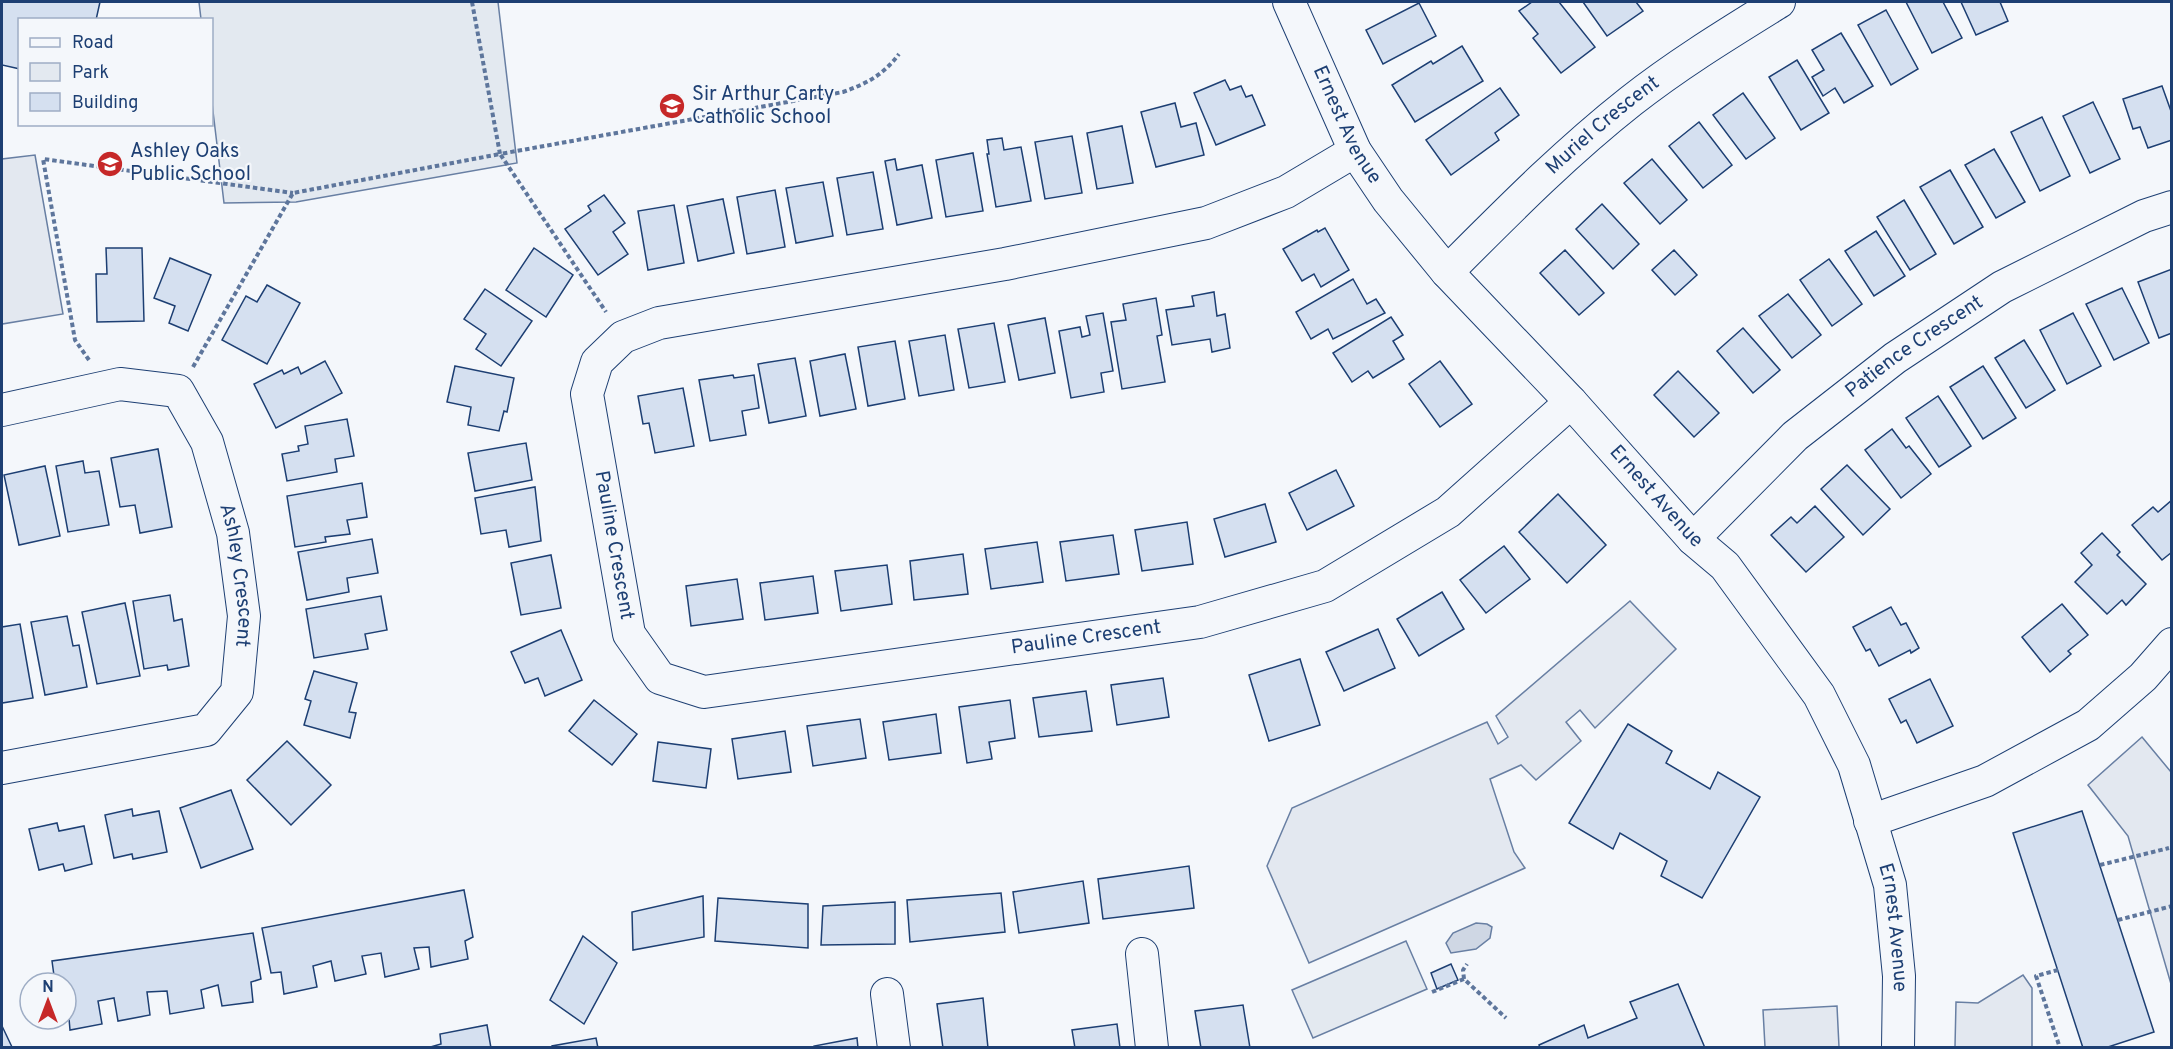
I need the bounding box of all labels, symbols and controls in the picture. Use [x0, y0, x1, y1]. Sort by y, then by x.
legend [18, 18, 213, 126]
text: Road [72, 32, 114, 55]
text: Park [72, 62, 109, 85]
street label: Ernest Avenue [1306, 62, 1387, 190]
street label: Muriel Crescent [1541, 71, 1665, 181]
place label: Sir Arthur Carty Catholic School [692, 82, 834, 131]
school or university icon: Sir Arthur Carty Catholic School [657, 91, 687, 121]
text: Building [72, 92, 138, 115]
place label: Ashley Oaks Public School [130, 139, 251, 188]
school or university icon: Ashley Oaks Public School [95, 149, 125, 179]
street label: Patience Crescent [1840, 290, 1988, 405]
street label: Ernest Avenue [1603, 440, 1708, 554]
street label: Pauline Crescent [588, 469, 639, 622]
street label: Ashley Crescent [212, 501, 257, 648]
street label: Pauline Crescent [1010, 615, 1163, 661]
street label: Ernest Avenue [1871, 860, 1912, 992]
north arrow [18, 971, 78, 1031]
text: N [42, 978, 54, 998]

